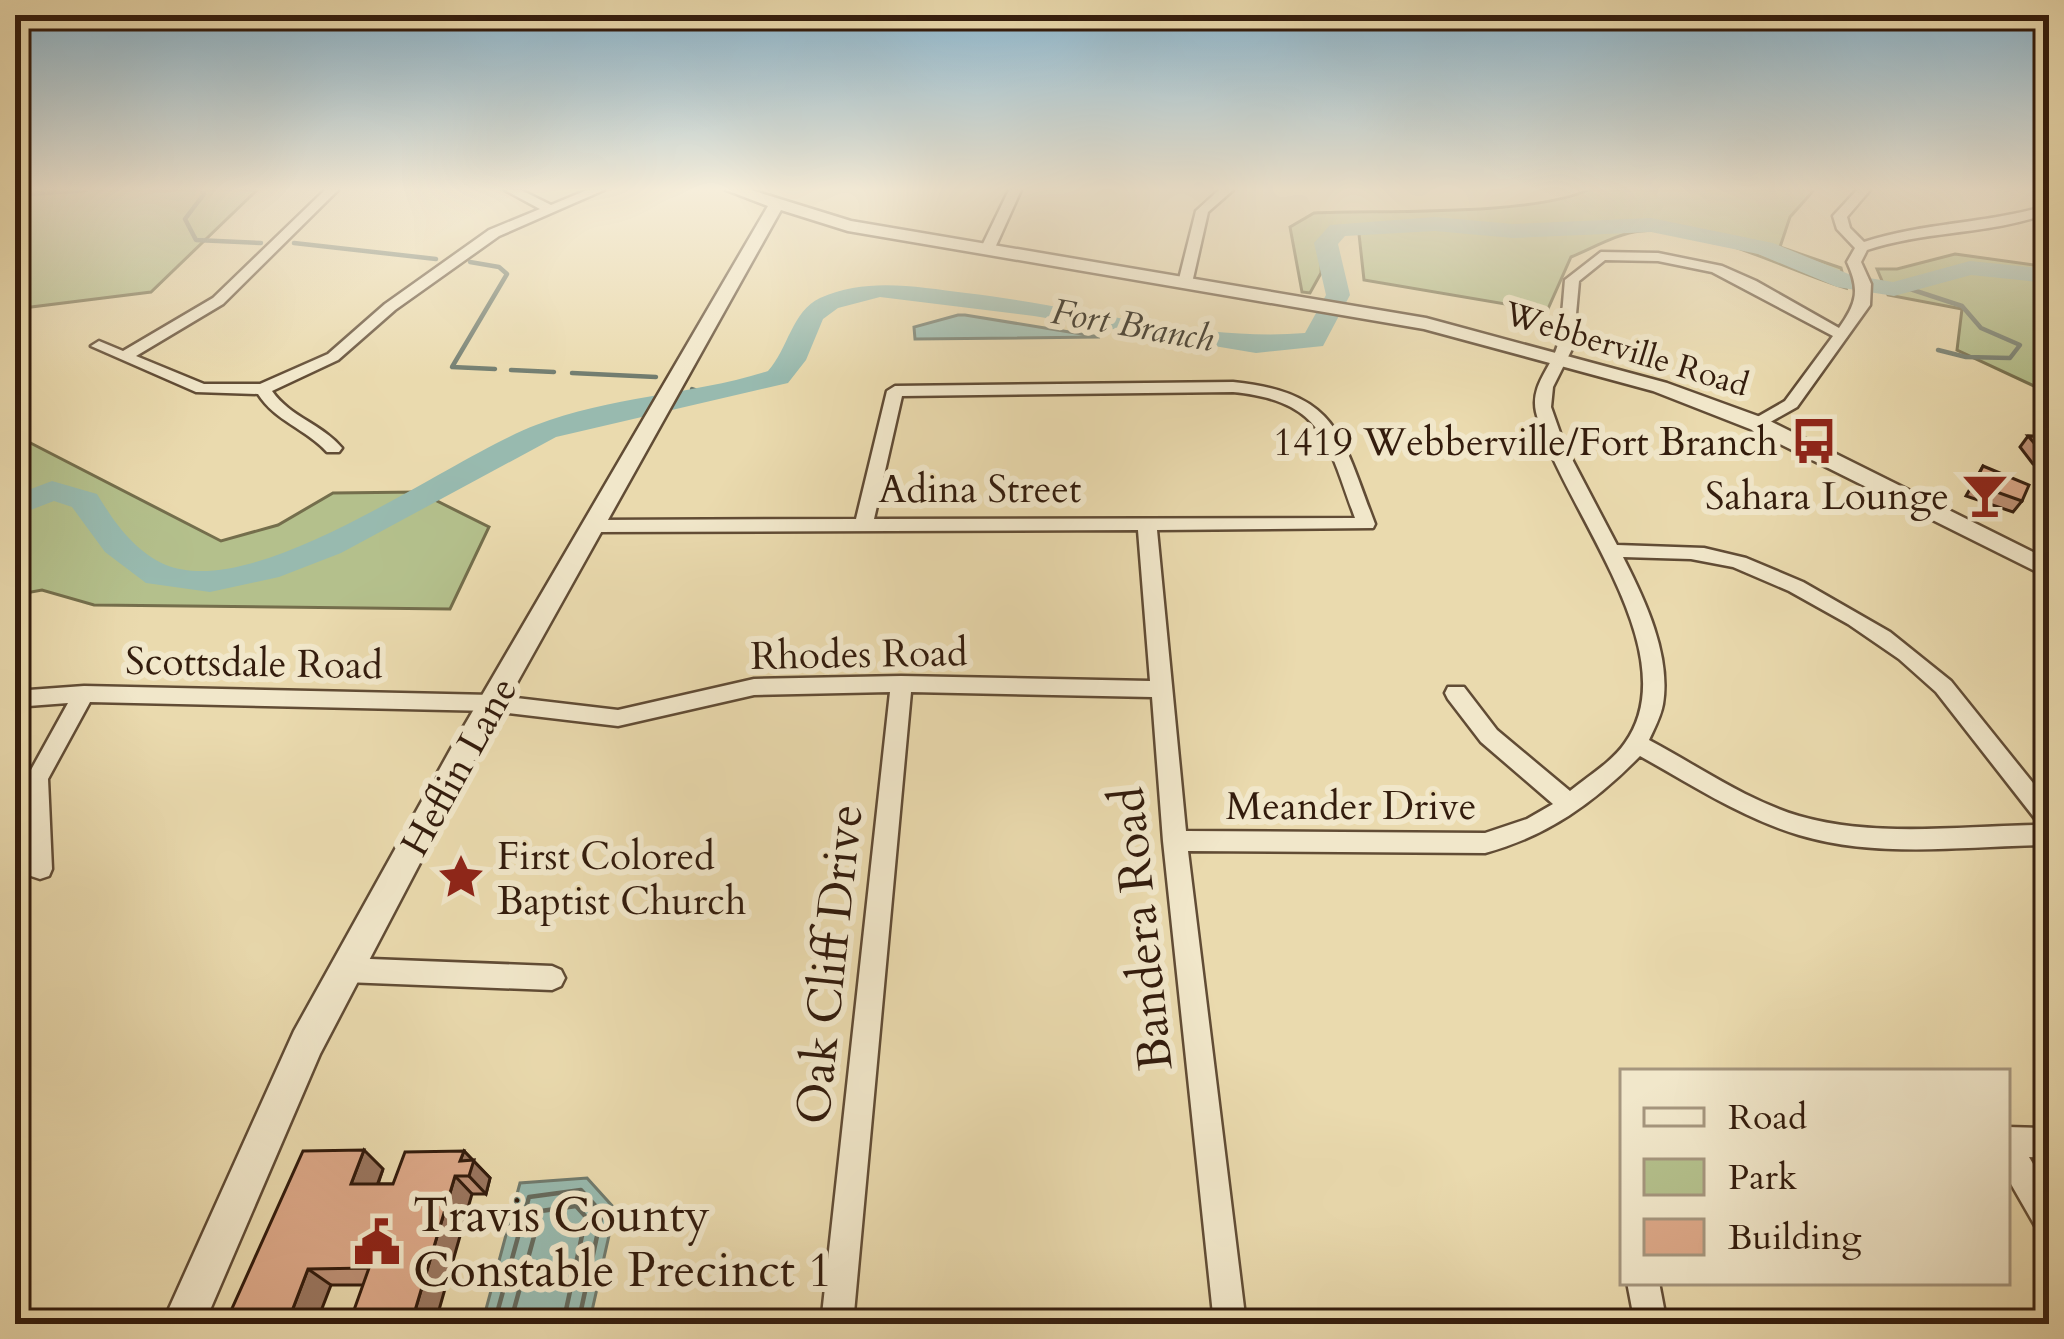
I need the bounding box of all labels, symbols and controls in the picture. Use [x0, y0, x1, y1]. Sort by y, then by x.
water label: Fort Branch [1048, 287, 1218, 364]
street label: Webberville Road [1498, 291, 1755, 408]
place label: 1419 Webberville/Fort Branch [1273, 416, 1778, 469]
bus stop icon: 1419 Webberville/Fort Branch [1789, 416, 1839, 466]
street label: Adina Street [879, 463, 1081, 516]
place label: Sahara Lounge [1705, 470, 1949, 523]
bar icon: Sahara Lounge [1960, 470, 2010, 520]
street label: Rhodes Road [750, 626, 968, 683]
street label: Scottsdale Road [125, 635, 383, 692]
street label: Heflin Lane [389, 668, 530, 866]
street label: Meander Drive [1226, 780, 1476, 833]
street label: Bandera Road [1094, 783, 1189, 1074]
street label: Oak Cliff Drive [780, 801, 879, 1127]
place label: First Colored Baptist Church [497, 830, 746, 928]
place icon: First Colored Baptist Church [436, 852, 486, 902]
legend [1620, 1069, 2010, 1285]
text: Road [1728, 1093, 1807, 1142]
text: Park [1728, 1153, 1798, 1202]
place label: Travis County Constable Precinct 1 [413, 1183, 832, 1303]
text: Building [1728, 1213, 1862, 1262]
public building icon: Travis County Constable Precinct 1 [352, 1217, 402, 1267]

